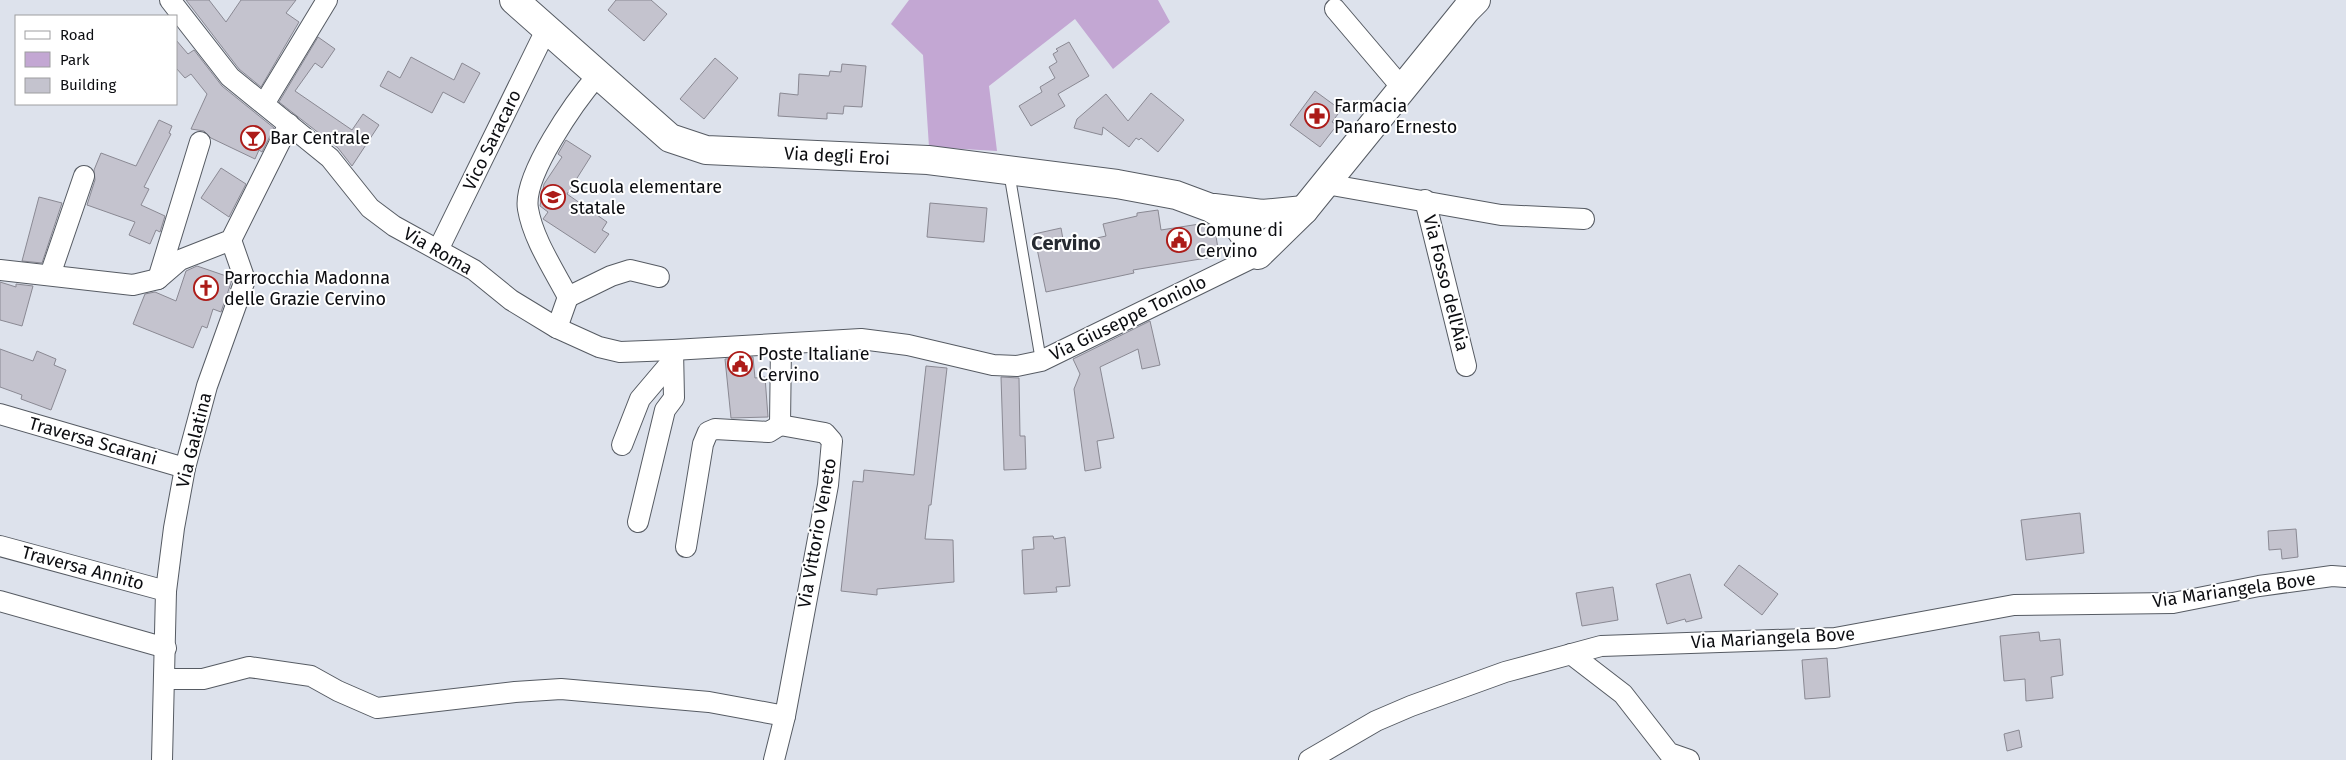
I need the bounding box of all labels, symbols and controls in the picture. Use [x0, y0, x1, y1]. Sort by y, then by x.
legend [15, 15, 178, 105]
text: Road [60, 26, 95, 44]
text: Park [60, 51, 90, 69]
text: Building [60, 76, 116, 94]
street label: Vico Saracaro [458, 86, 526, 194]
place label: Farmacia Panaro Ernesto [1334, 95, 1457, 138]
pharmacy icon: Farmacia Panaro Ernesto [1304, 103, 1330, 129]
bar icon: Bar Centrale [240, 125, 266, 151]
place label: Bar Centrale [270, 127, 370, 149]
street label: Via degli Eroi [783, 142, 891, 170]
place label: Scuola elementare statale [570, 176, 722, 219]
school or university icon: Scuola elementare statale [540, 184, 566, 210]
street label: Via Fosso dell'Aia [1418, 213, 1474, 353]
place label: Comune di Cervino [1196, 219, 1283, 262]
street label: Via Roma [400, 222, 476, 280]
public building icon: Comune di Cervino [1166, 227, 1192, 253]
district label: Cervino [1031, 231, 1101, 255]
place label: Parrocchia Madonna delle Grazie Cervino [224, 267, 390, 310]
street label: Via Giuseppe Toniolo [1046, 271, 1210, 365]
church icon: Parrocchia Madonna delle Grazie Cervino [193, 275, 219, 301]
place label: Poste Italiane Cervino [758, 343, 869, 386]
public building icon: Poste Italiane Cervino [727, 351, 753, 377]
street label: Via Galatina [172, 390, 216, 490]
street label: Traversa Scarani [26, 412, 160, 470]
street label: Via Vittorio Veneto [793, 456, 841, 610]
street label: Traversa Annito [19, 541, 147, 595]
street label: Via Mariangela Bove [2151, 568, 2317, 612]
street label: Via Mariangela Bove [1690, 623, 1856, 653]

